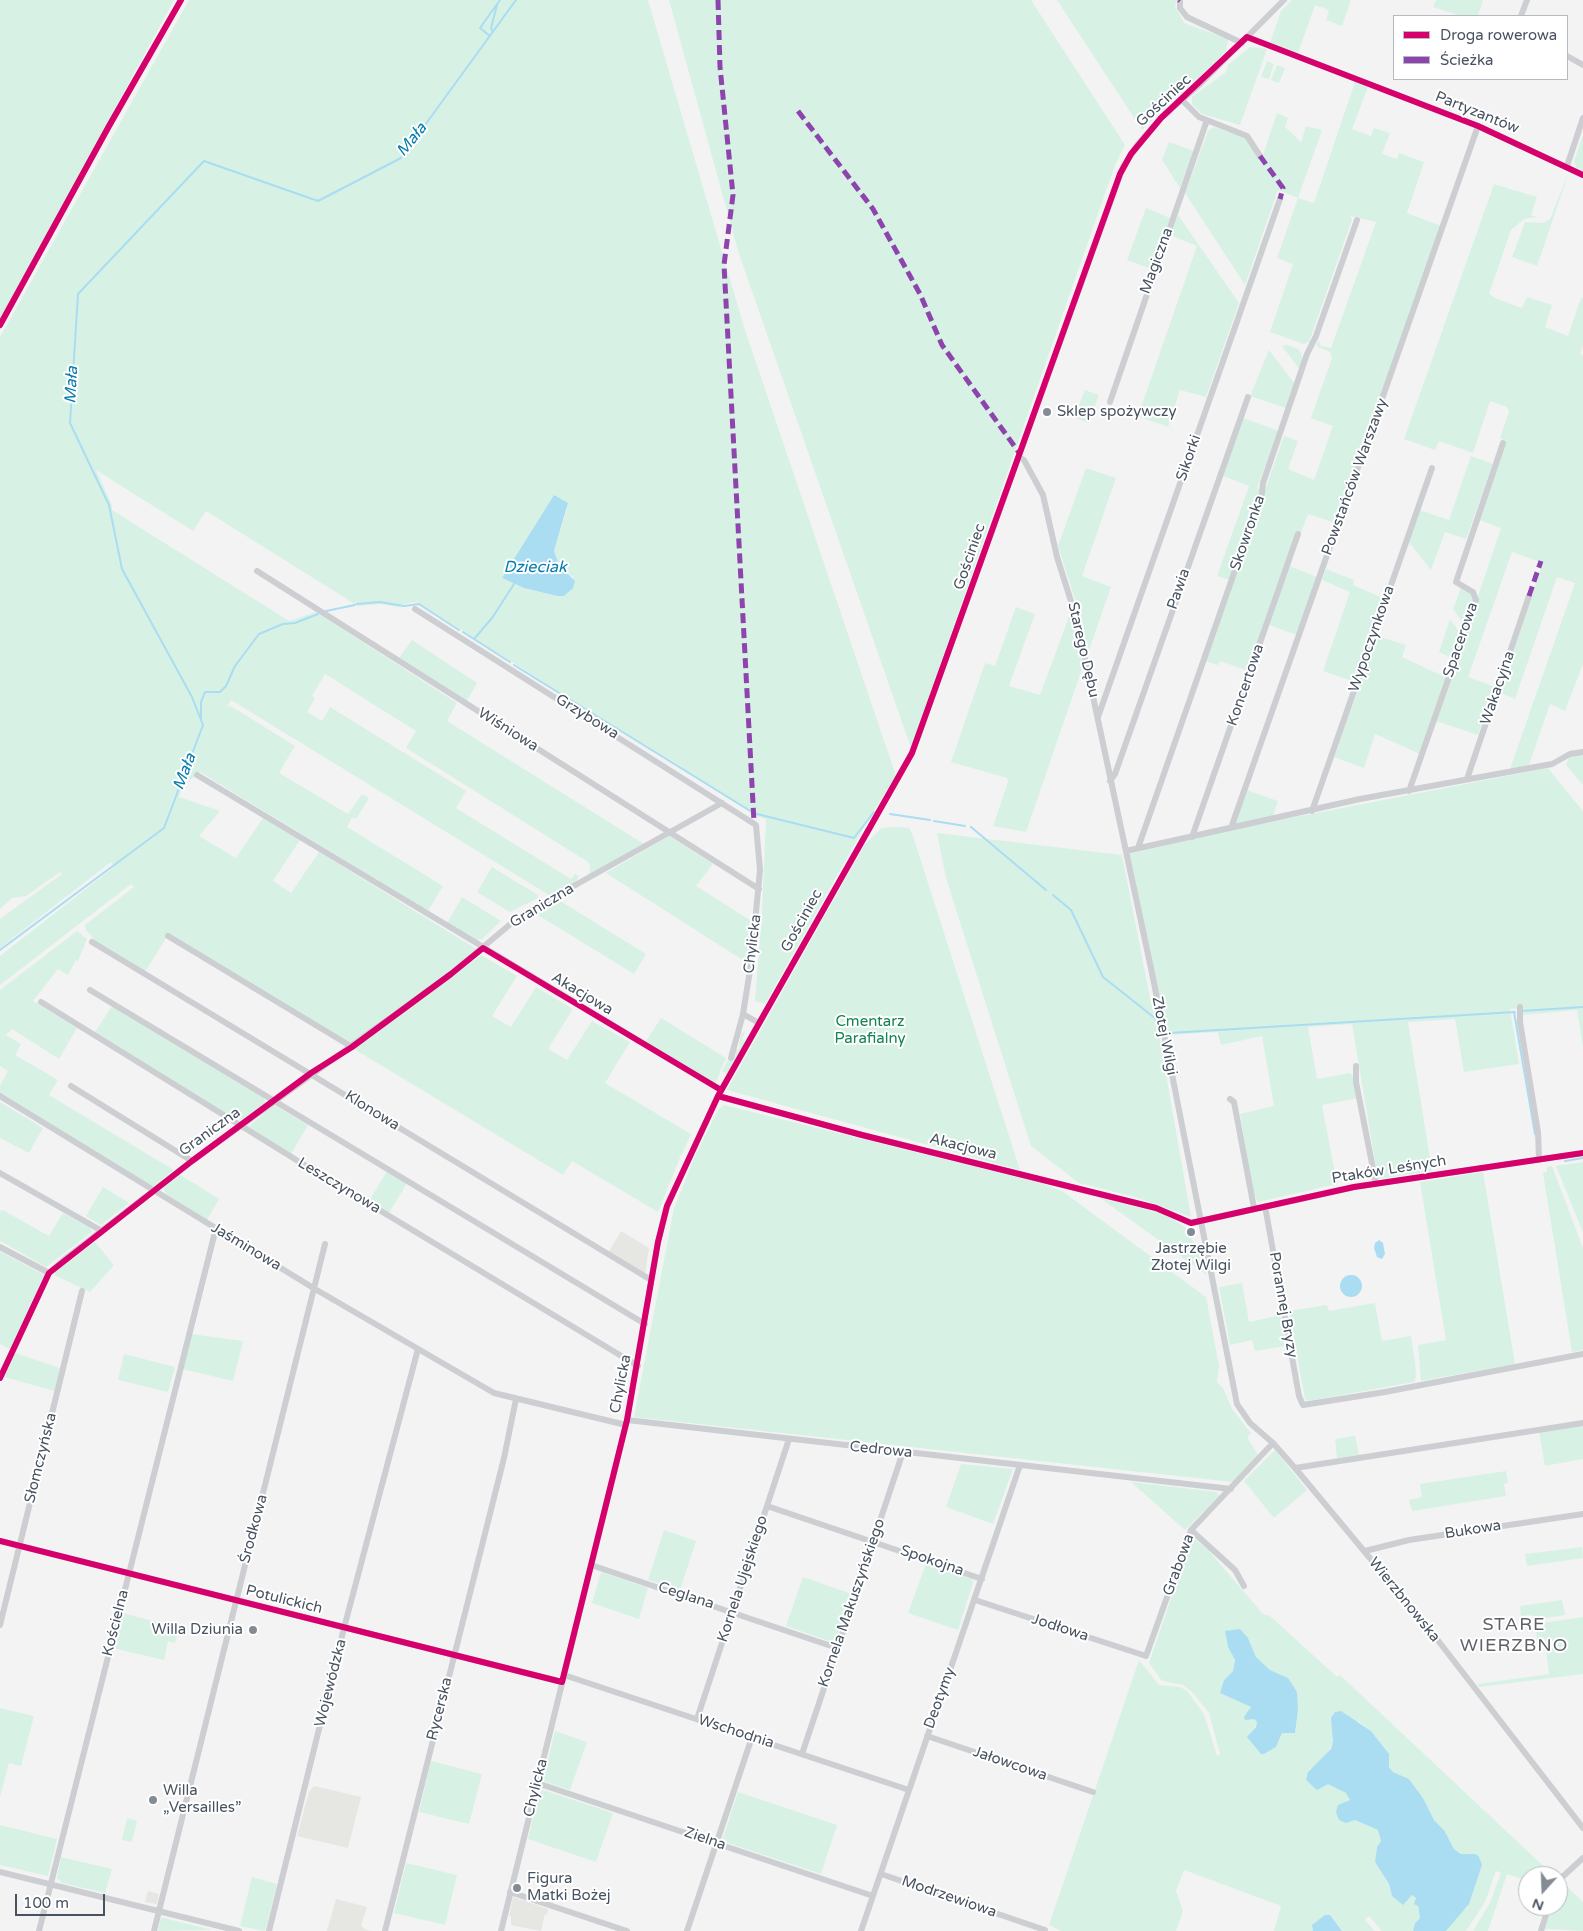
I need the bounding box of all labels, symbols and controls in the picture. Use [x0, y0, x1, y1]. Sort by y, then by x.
legend [1393, 15, 1568, 80]
text: Droga rowerowa [1440, 26, 1557, 44]
text: Ścieżka [1440, 51, 1493, 69]
street label: Gościniec [1133, 71, 1195, 131]
street label: Partyzantów [1432, 88, 1522, 138]
water label: Mała [393, 119, 431, 161]
street label: Magiczna [1137, 225, 1177, 297]
water label: Mała [61, 366, 83, 404]
street label: Powstańców Warszawy [1318, 396, 1392, 558]
place label: Sklep spożywczy [1057, 403, 1176, 421]
marker: Sklep spożywczy [1041, 406, 1053, 418]
street label: Sikorki [1173, 433, 1205, 483]
street label: Skowronka [1227, 493, 1269, 573]
street label: Gościniec [950, 522, 990, 592]
water label: Dzieciak [503, 558, 567, 578]
street label: Pawia [1164, 566, 1194, 612]
street label: Wypoczynkowa [1345, 583, 1399, 695]
street label: Starego Dębu [1063, 600, 1103, 700]
street label: Spacerowa [1440, 600, 1482, 680]
street label: Koncertowa [1224, 642, 1268, 728]
street label: Wakacyjna [1477, 649, 1519, 727]
street label: Grzybowa [552, 690, 622, 744]
street label: Wiśniowa [474, 704, 542, 756]
water label: Mała [169, 751, 201, 793]
street label: Graniczna [507, 880, 577, 932]
street label: Gościniec [777, 887, 827, 955]
street label: Chylicka [740, 913, 766, 975]
street label: Akacjowa [548, 969, 616, 1019]
street label: Złotej Wilgi [1148, 995, 1180, 1077]
park label: Cmentarz Parafialny [835, 1013, 905, 1048]
street label: Klonowa [341, 1087, 403, 1135]
street label: Graniczna [176, 1104, 244, 1160]
street label: Akacjowa [928, 1130, 998, 1164]
street label: Ptaków Leśnych [1331, 1152, 1447, 1188]
street label: Leszczynowa [294, 1154, 384, 1218]
street label: Jaśminowa [208, 1219, 284, 1275]
marker: Jastrzębie Złotej Wilgi [1185, 1226, 1197, 1238]
place label: Jastrzębie Złotej Wilgi [1151, 1240, 1231, 1275]
street label: Porannej Bryzy [1265, 1251, 1301, 1359]
street label: Chylicka [606, 1353, 636, 1415]
street label: Słomczyńska [21, 1411, 61, 1505]
street label: Cedrowa [849, 1438, 913, 1462]
street label: Środkowa [236, 1493, 272, 1565]
street label: Kornela Ujejskiego [714, 1513, 772, 1645]
street label: Kornela Makuszyńskiego [815, 1516, 889, 1690]
street label: Bukowa [1444, 1517, 1502, 1543]
street label: Grabowa [1160, 1532, 1198, 1598]
street label: Spokojna [898, 1542, 966, 1580]
street label: Wierzbnowska [1364, 1554, 1444, 1646]
street label: Ceglana [656, 1578, 716, 1614]
street label: Potulickich [244, 1582, 324, 1618]
street label: Kościelna [99, 1588, 133, 1658]
street label: Jodłowa [1029, 1610, 1091, 1646]
district label: STARE WIERZBNO [1459, 1614, 1569, 1656]
place label: Willa Dziunia [152, 1621, 243, 1639]
marker: Willa Dziunia [247, 1624, 259, 1636]
street label: Wojewódzka [311, 1637, 351, 1729]
street label: Deotymy [921, 1665, 959, 1731]
street label: Rycerska [423, 1676, 457, 1742]
street label: Wschodnia [696, 1711, 776, 1753]
street label: Jałowcowa [971, 1743, 1049, 1785]
street label: Chylicka [520, 1757, 552, 1819]
place label: Willa „Versailles” [163, 1782, 241, 1817]
marker: Willa „Versailles” [147, 1794, 159, 1806]
street label: Zielna [682, 1823, 728, 1855]
north arrow [1518, 1866, 1568, 1916]
place label: Figura Matki Bożej [527, 1870, 610, 1905]
street label: Modrzewiowa [899, 1872, 999, 1922]
marker: Figura Matki Bożej [511, 1882, 523, 1894]
scale bar [18, 1884, 108, 1916]
text: 100 m [23, 1894, 69, 1912]
text: N [1530, 1895, 1546, 1915]

